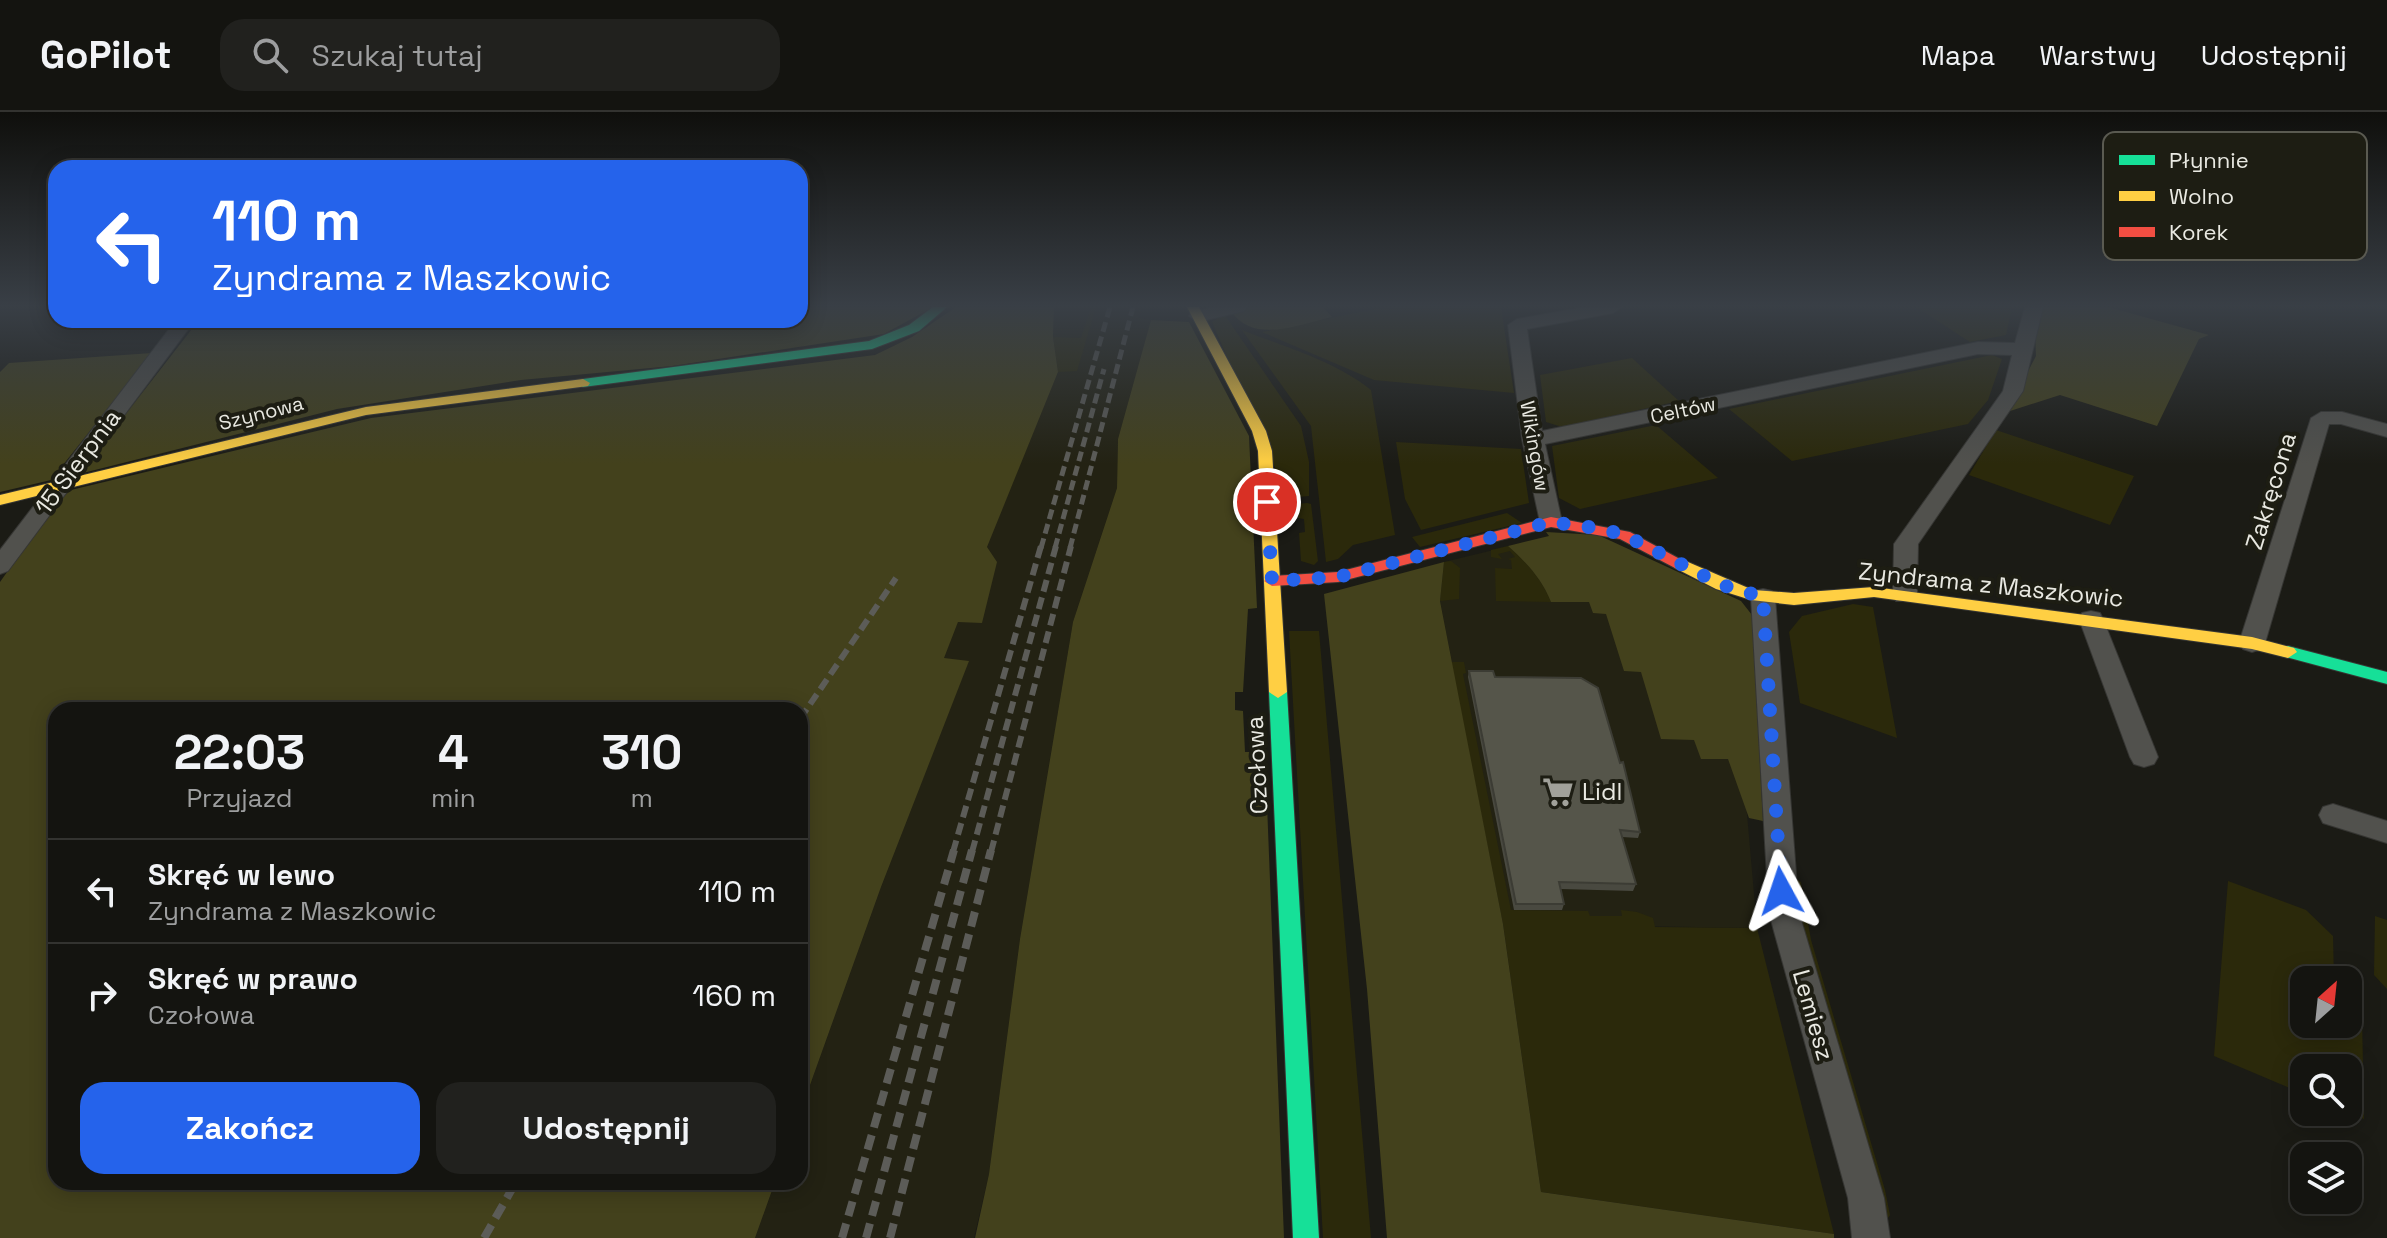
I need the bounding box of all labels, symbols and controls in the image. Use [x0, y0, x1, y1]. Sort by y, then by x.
search box [220, 19, 780, 91]
text: GoPilot [40, 31, 172, 79]
icon: search [248, 33, 292, 77]
text: Szukaj tutaj [312, 36, 483, 75]
text: Mapa [1921, 37, 1995, 73]
text: Warstwy [2039, 37, 2157, 73]
text: Udostępnij [2201, 37, 2347, 73]
legend [2103, 132, 2367, 260]
text: Płynnie [2169, 146, 2249, 174]
text: Wolno [2169, 182, 2234, 210]
text: 110 m [212, 185, 361, 256]
icon: left [80, 192, 184, 296]
text: Korek [2169, 218, 2228, 246]
text: Zyndrama z Maszkowic [212, 255, 611, 301]
street label: Szynowa [216, 390, 306, 436]
street label: Celtów [1648, 390, 1718, 430]
street label: Wikingów [1514, 399, 1556, 493]
street label: 15 Sierpnia [28, 403, 127, 521]
street label: Zakręcona [2238, 428, 2303, 553]
pin [1233, 468, 1301, 536]
icon: arrive [1245, 480, 1289, 524]
street label: Zyndrama z Maszkowic [1857, 555, 2125, 614]
street label: Czołowa [1238, 715, 1275, 815]
text: 22:03 [174, 722, 305, 783]
text: 4 [438, 722, 469, 783]
text: 310 [601, 722, 682, 783]
supermarket icon: Lidl [1541, 775, 1575, 809]
place label: Lidl [1582, 776, 1622, 807]
text: Przyjazd [186, 781, 292, 815]
text: min [431, 781, 476, 815]
text: m [631, 781, 653, 815]
position arrow [1739, 849, 1823, 933]
text: Skręć w lewo [148, 855, 335, 894]
icon: left [80, 869, 124, 913]
text: 110 m [698, 872, 776, 911]
text: Zyndrama z Maszkowic [148, 894, 436, 928]
text: Skręć w prawo [148, 959, 358, 998]
street label: Lemiesz [1786, 966, 1841, 1064]
north arrow [2290, 966, 2362, 1038]
map controls [2290, 966, 2362, 1214]
icon: right [80, 973, 124, 1017]
text: 160 m [692, 976, 776, 1015]
text: Czołowa [148, 998, 255, 1032]
button: search [2290, 1054, 2362, 1126]
button: Zakończ [80, 1082, 420, 1174]
button: Udostępnij [436, 1082, 776, 1174]
button: layers [2290, 1142, 2362, 1214]

